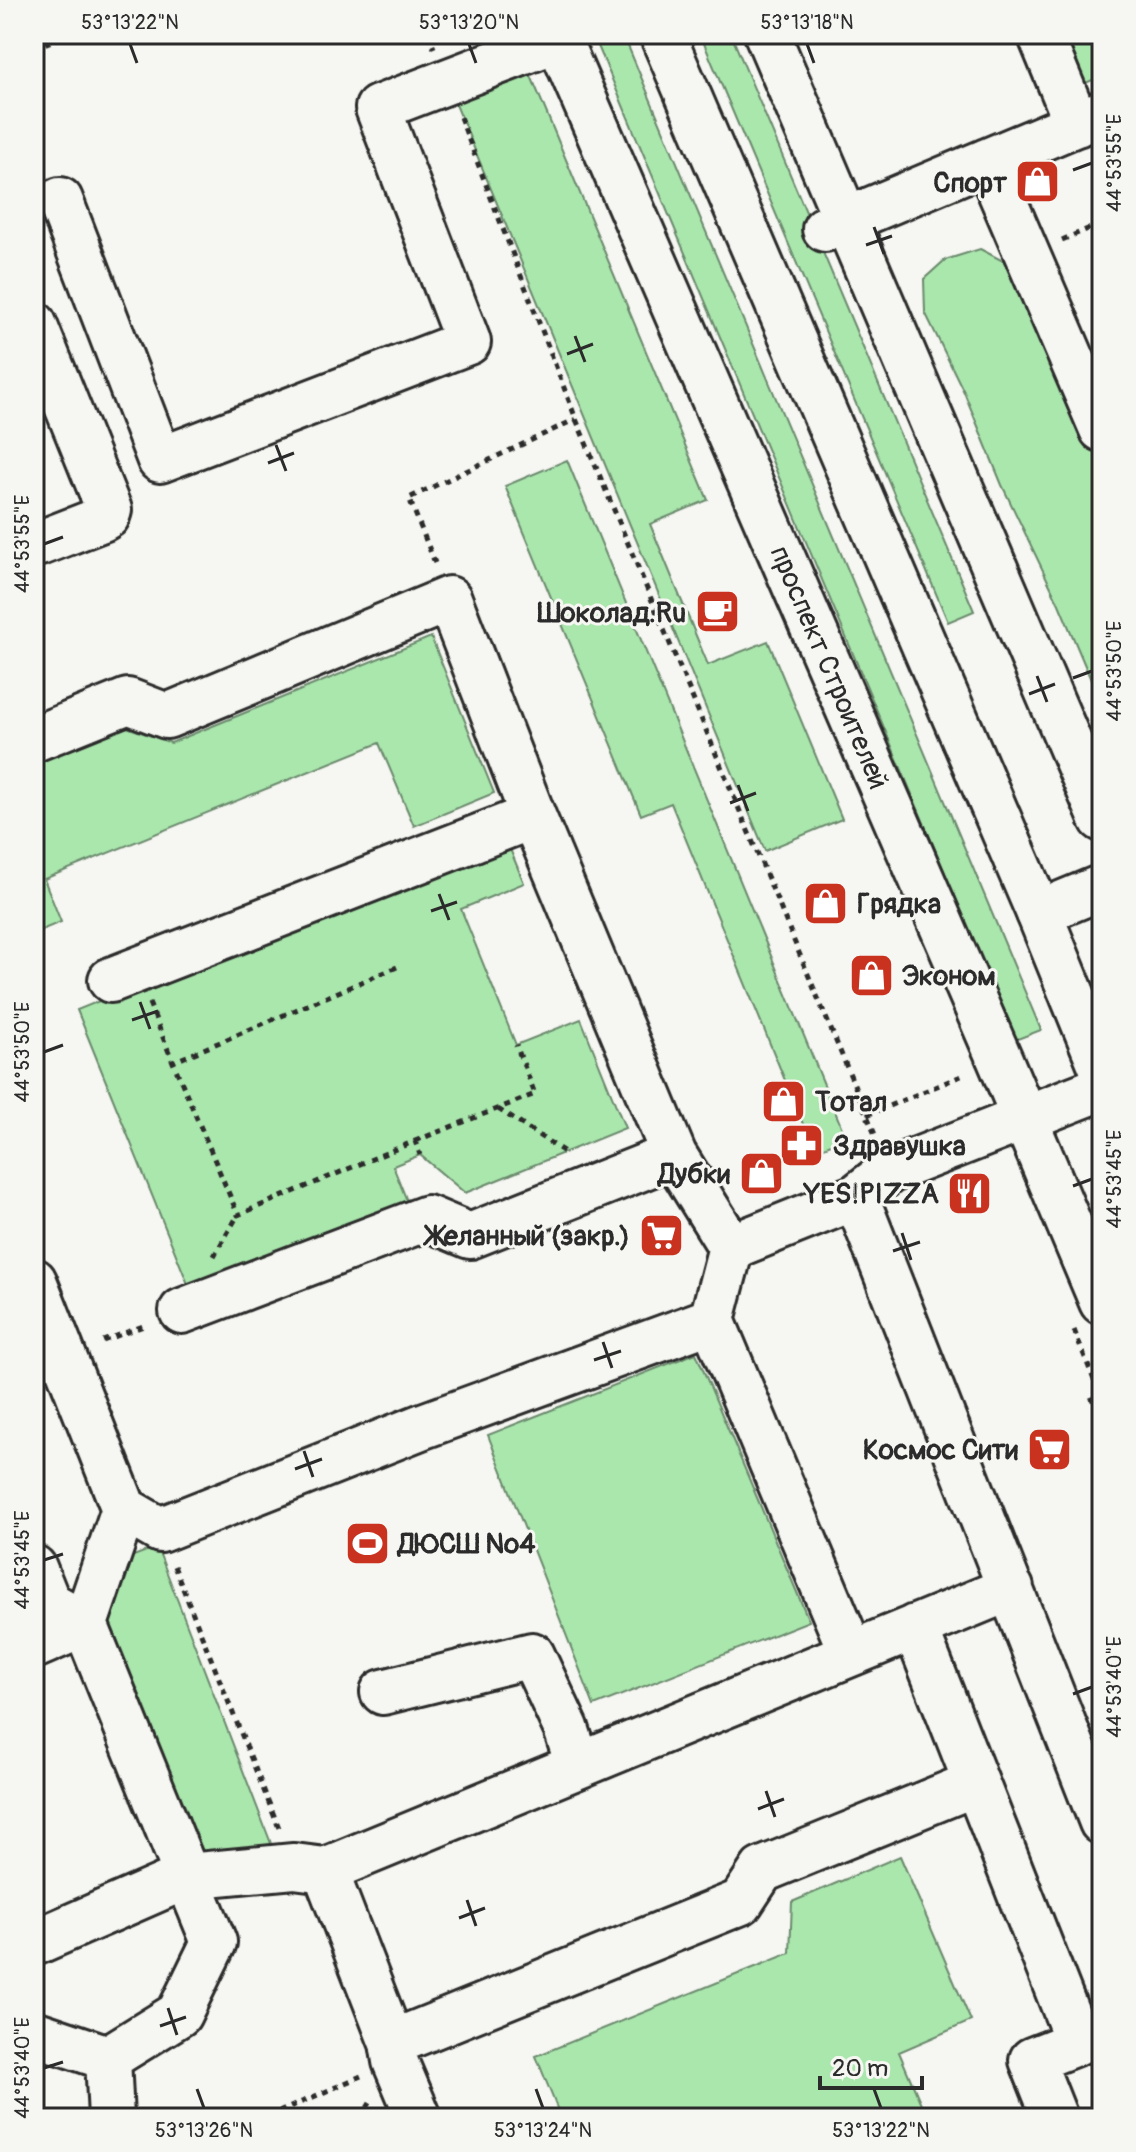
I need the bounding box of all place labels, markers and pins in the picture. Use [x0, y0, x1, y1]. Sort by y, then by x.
shop icon: Спорт [1014, 158, 1062, 206]
place label: Спорт [933, 166, 1008, 201]
cafe icon: Шоколад.Ru [693, 588, 741, 636]
place label: Шоколад.Ru [537, 596, 686, 631]
shop icon: Грядка [802, 879, 850, 927]
place label: Грядка [857, 887, 941, 922]
shop icon: Эконом [847, 951, 895, 999]
place label: Эконом [902, 959, 996, 994]
shop icon: Тотал [760, 1077, 808, 1125]
place label: Тотал [814, 1085, 887, 1120]
pharmacy icon: Здравушка [778, 1121, 826, 1169]
place label: Здравушка [833, 1129, 966, 1164]
shop icon: Дубки [737, 1149, 785, 1197]
place label: Дубки [656, 1157, 731, 1192]
restaurant icon: YES!PIZZA [946, 1169, 994, 1217]
place label: YES!PIZZA [802, 1177, 939, 1212]
supermarket icon: Желанный (закр.) [637, 1211, 685, 1259]
place label: Желанный (закр.) [422, 1219, 630, 1254]
supermarket icon: Космос Сити [1025, 1425, 1073, 1473]
place label: Космос Сити [863, 1433, 1019, 1468]
sports icon: ДЮСШ №4 [343, 1519, 391, 1567]
place label: ДЮСШ №4 [396, 1527, 536, 1562]

